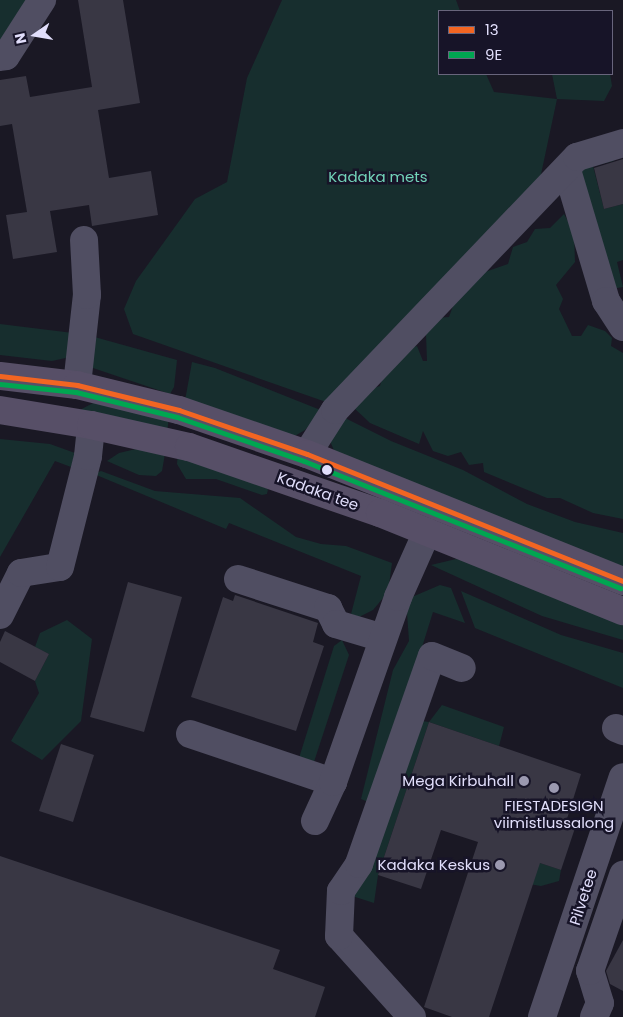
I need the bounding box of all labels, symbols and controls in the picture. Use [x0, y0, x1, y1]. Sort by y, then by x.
north arrow [10, 10, 60, 60]
legend [438, 10, 613, 75]
text: 13 [485, 19, 499, 40]
text: N [9, 31, 31, 46]
text: 9E [485, 44, 502, 65]
park label: Kadaka mets [328, 168, 428, 186]
unlabelled marker [322, 465, 332, 475]
street label: Kadaka tee [275, 468, 361, 514]
place label: Mega Kirbuhall [402, 772, 514, 790]
marker: Mega Kirbuhall [518, 775, 530, 787]
marker: FIESTADESIGN viimistlussalong [548, 782, 560, 794]
place label: FIESTADESIGN viimistlussalong [494, 796, 614, 831]
place label: Kadaka Keskus [377, 856, 490, 874]
marker: Kadaka Keskus [494, 859, 506, 871]
street label: Pilvetee [566, 867, 600, 927]

